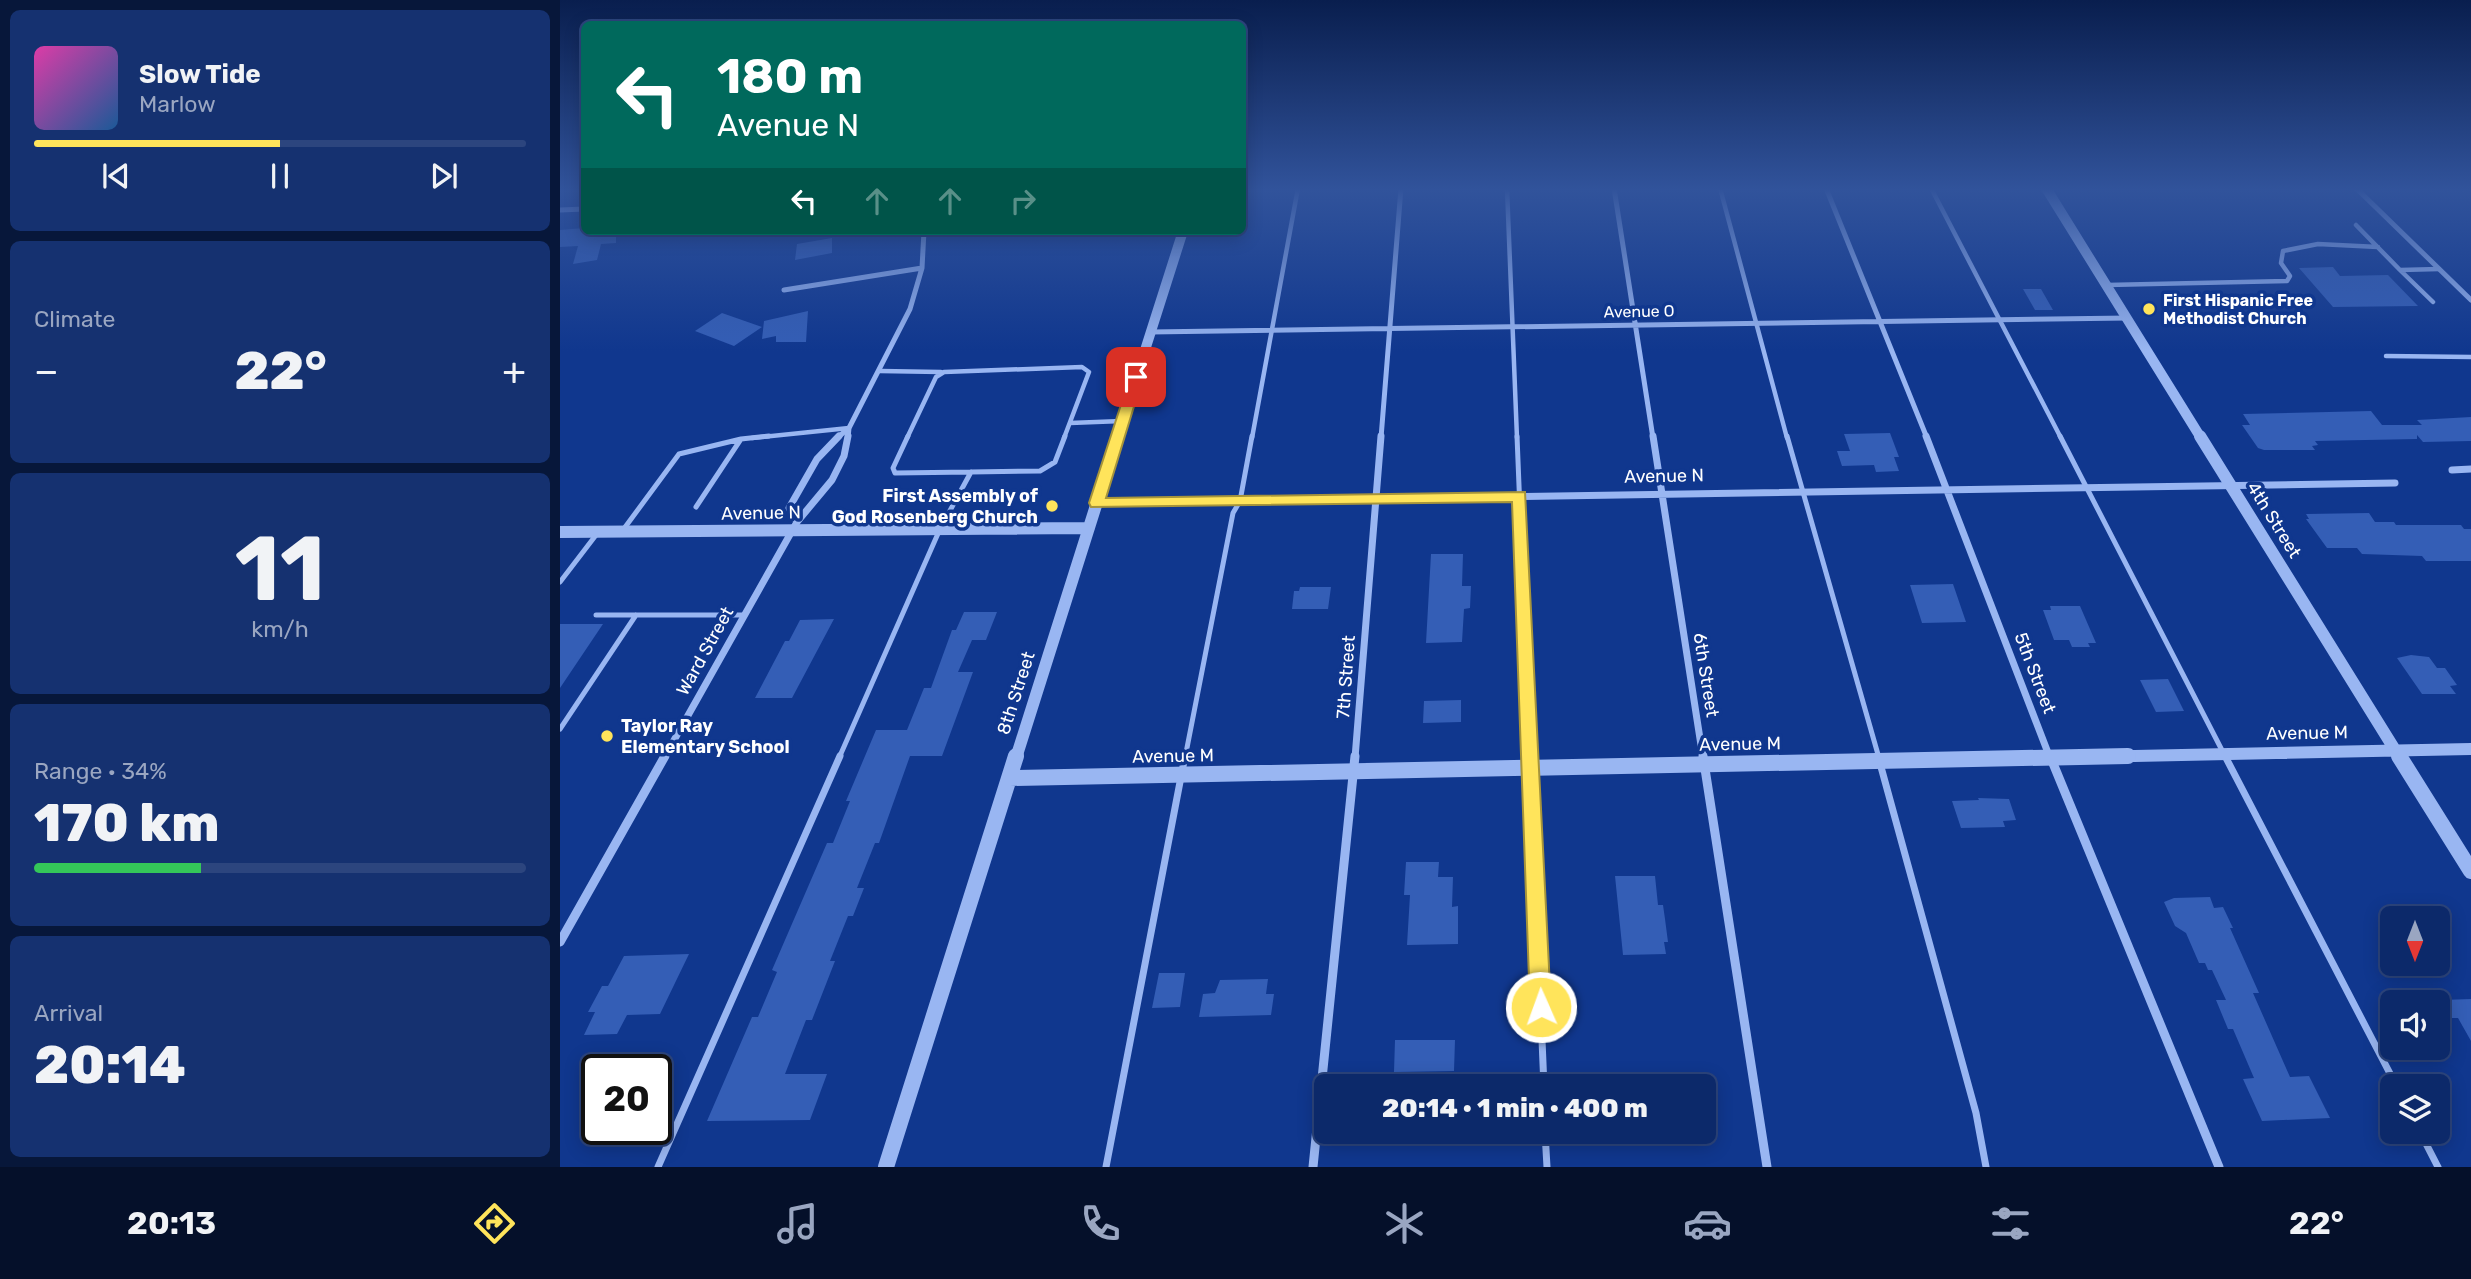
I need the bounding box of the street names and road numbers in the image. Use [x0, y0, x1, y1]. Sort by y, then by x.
street label: Avenue O [1603, 301, 1675, 322]
street label: Avenue N [1624, 464, 1704, 488]
street label: 4th Street [2242, 478, 2306, 562]
street label: Avenue N [721, 501, 801, 525]
street label: Ward Street [672, 603, 738, 699]
street label: 5th Street [2009, 629, 2061, 717]
street label: 6th Street [1688, 631, 1724, 719]
street label: 7th Street [1332, 634, 1360, 720]
street label: 8th Street [992, 649, 1040, 737]
street label: Avenue M [2266, 721, 2348, 745]
street label: Avenue M [1699, 732, 1781, 756]
street label: Avenue M [1132, 744, 1214, 768]

